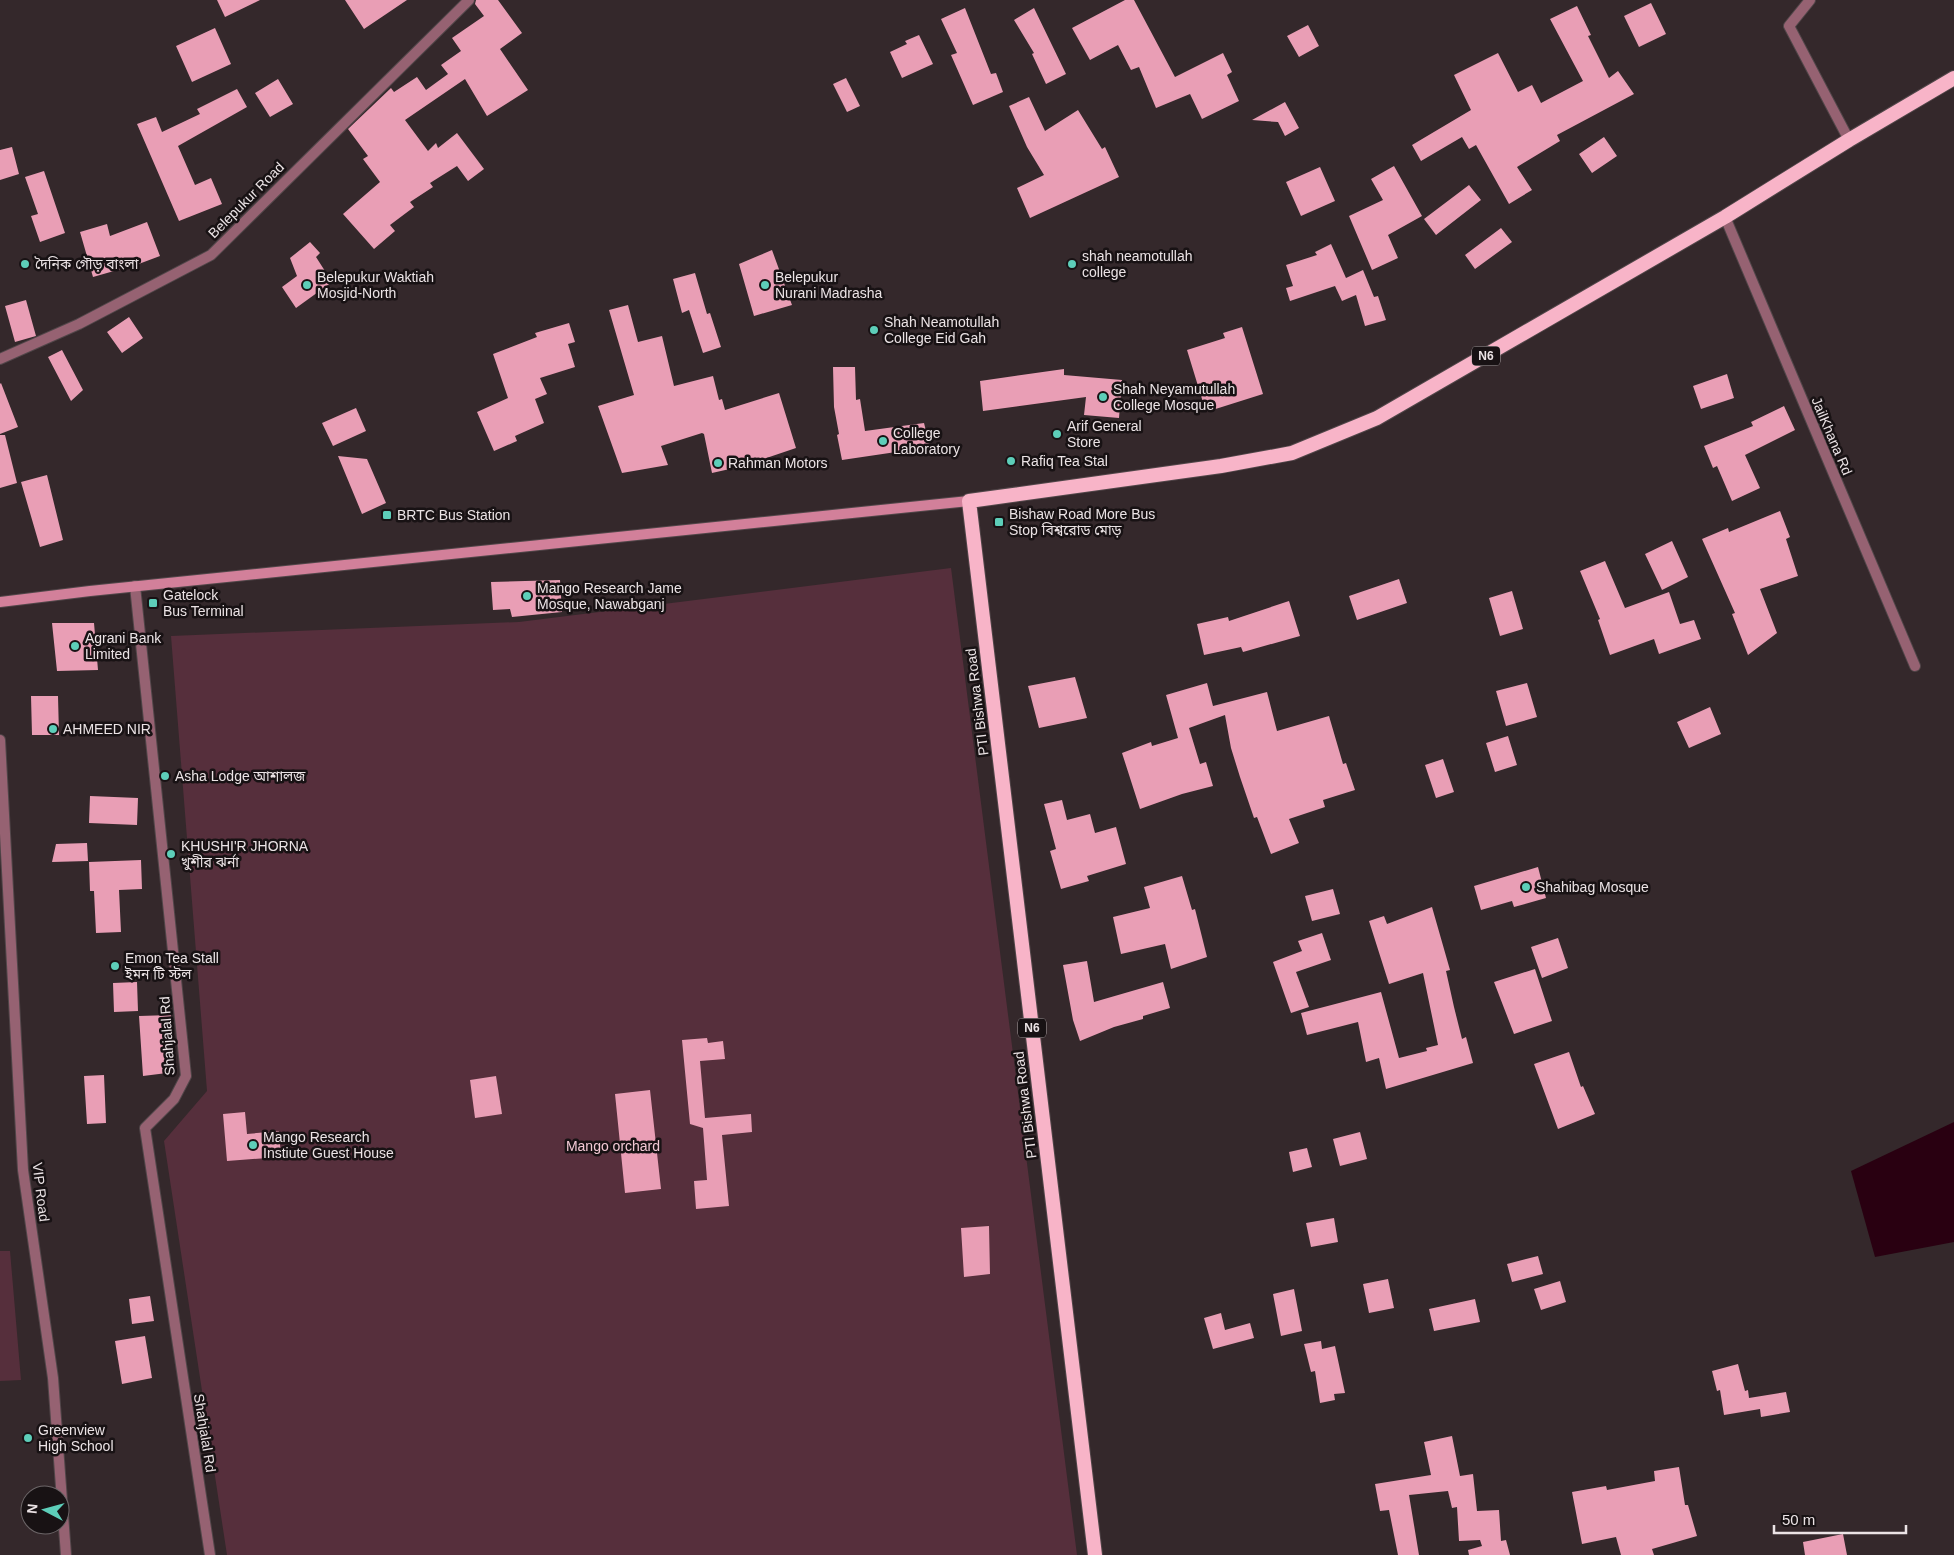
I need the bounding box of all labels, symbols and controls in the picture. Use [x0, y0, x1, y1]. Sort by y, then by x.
street label: Belepukur Road [205, 159, 287, 241]
place label: shah neamotullah college [1082, 248, 1193, 280]
place label: দৈনিক গৌড় বাংলা [34, 256, 139, 272]
marker: দৈনিক গৌড় বাংলা [19, 258, 31, 270]
marker: shah neamotullah college [1066, 258, 1078, 270]
place label: Belepukur Waktiah Mosjid-North [317, 269, 434, 301]
place label: Belepukur Nurani Madrasha [775, 269, 883, 301]
marker: Belepukur Waktiah Mosjid-North [301, 279, 313, 291]
marker: Belepukur Nurani Madrasha [759, 279, 771, 291]
place label: Shah Neamotullah College Eid Gah [884, 314, 999, 346]
marker: Shah Neamotullah College Eid Gah [868, 324, 880, 336]
road number: N6 [1472, 346, 1500, 366]
place label: Shah Neyamutullah College Mosque [1113, 381, 1235, 413]
marker: Shah Neyamutullah College Mosque [1097, 391, 1109, 403]
street label: JailKhana Rd [1808, 395, 1856, 477]
place label: Arif General Store [1067, 418, 1142, 450]
place label: College Laboratory [893, 425, 960, 457]
marker: Arif General Store [1051, 428, 1063, 440]
marker: College Laboratory [877, 435, 889, 447]
place label: Rafiq Tea Stal [1021, 453, 1108, 469]
place label: Rahman Motors [728, 455, 828, 471]
marker: Rafiq Tea Stal [1005, 455, 1017, 467]
marker: Rahman Motors [712, 457, 724, 469]
place label: Bishaw Road More Bus Stop বিশ্বরোড মোড় [1009, 506, 1155, 538]
place label: BRTC Bus Station [397, 507, 510, 523]
marker: BRTC Bus Station [381, 509, 393, 521]
marker: Bishaw Road More Bus Stop বিশ্বরোড মোড় [993, 516, 1005, 528]
place label: Mango Research Jame Mosque, Nawabganj [537, 580, 682, 612]
place label: Gatelock Bus Terminal [163, 587, 244, 619]
marker: Mango Research Jame Mosque, Nawabganj [521, 590, 533, 602]
marker: Gatelock Bus Terminal [147, 597, 159, 609]
place label: Agrani Bank Limited [85, 630, 162, 662]
marker: Agrani Bank Limited [69, 640, 81, 652]
street label: PTI Bishwa Road [962, 647, 992, 757]
place label: AHMEED NIR [63, 721, 151, 737]
marker: AHMEED NIR [47, 723, 59, 735]
place label: Asha Lodge আশালজ [175, 768, 306, 784]
marker: Asha Lodge আশালজ [159, 770, 171, 782]
place label: KHUSHI'R JHORNA খুশীর ঝর্না [181, 838, 309, 871]
marker: KHUSHI'R JHORNA খুশীর ঝর্না [165, 848, 177, 860]
place label: Shahibag Mosque [1536, 879, 1649, 895]
marker: Shahibag Mosque [1520, 881, 1532, 893]
place label: Emon Tea Stall ইমন টি স্টল [124, 950, 219, 982]
marker: Emon Tea Stall ইমন টি স্টল [109, 960, 121, 972]
street label: Shahjalal Rd [156, 996, 178, 1076]
road number: N6 [1018, 1018, 1046, 1038]
street label: PTI Bishwa Road [1010, 1050, 1040, 1160]
place label: Mango Research Instiute Guest House [263, 1129, 394, 1161]
park label: Mango orchard [566, 1138, 660, 1154]
marker: Mango Research Instiute Guest House [247, 1139, 259, 1151]
street label: VIP Road [29, 1161, 53, 1223]
street label: Shahjalal Rd [191, 1393, 219, 1473]
place label: Greenview High School [38, 1422, 114, 1454]
marker: Greenview High School [22, 1432, 34, 1444]
north arrow [20, 1485, 70, 1535]
scale bar [1774, 1502, 1906, 1534]
text: N [24, 1503, 41, 1515]
text: 50 m [1782, 1511, 1815, 1528]

